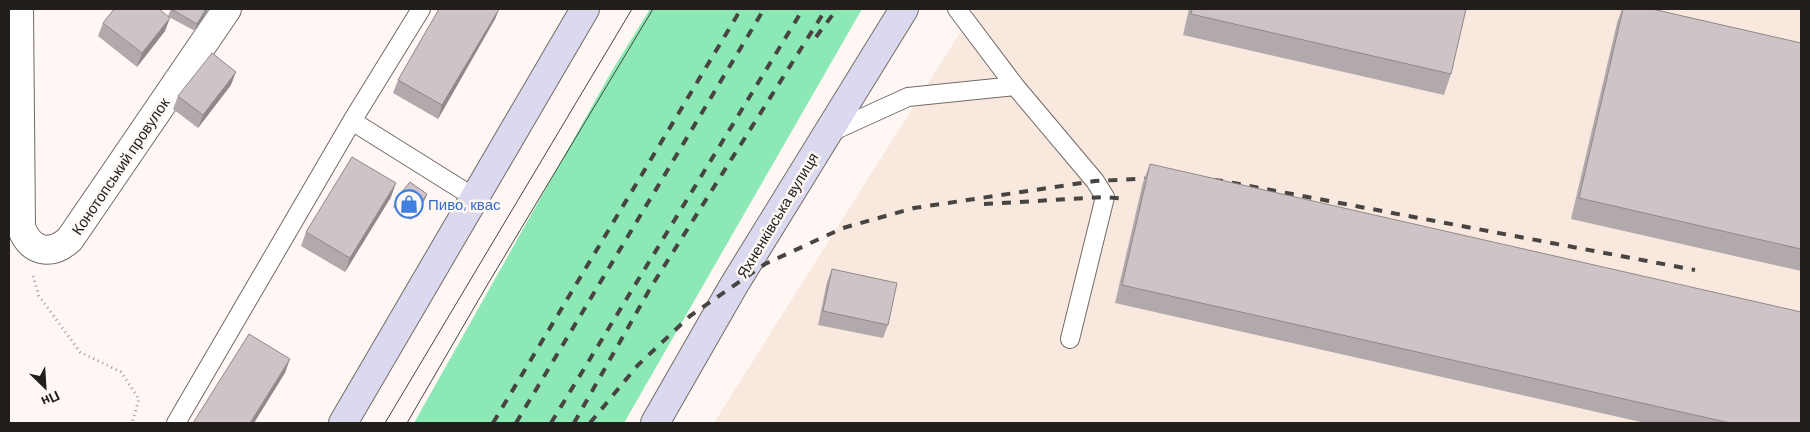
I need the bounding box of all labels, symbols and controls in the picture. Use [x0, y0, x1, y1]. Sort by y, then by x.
street label: Конотопський провулок [67, 94, 173, 238]
street label: Яхненківська вулиця [732, 149, 822, 281]
shop icon: Пиво, квас [394, 189, 424, 219]
place label: Пиво, квас [428, 195, 501, 213]
north arrow [20, 362, 70, 412]
text: Пн [39, 388, 63, 411]

